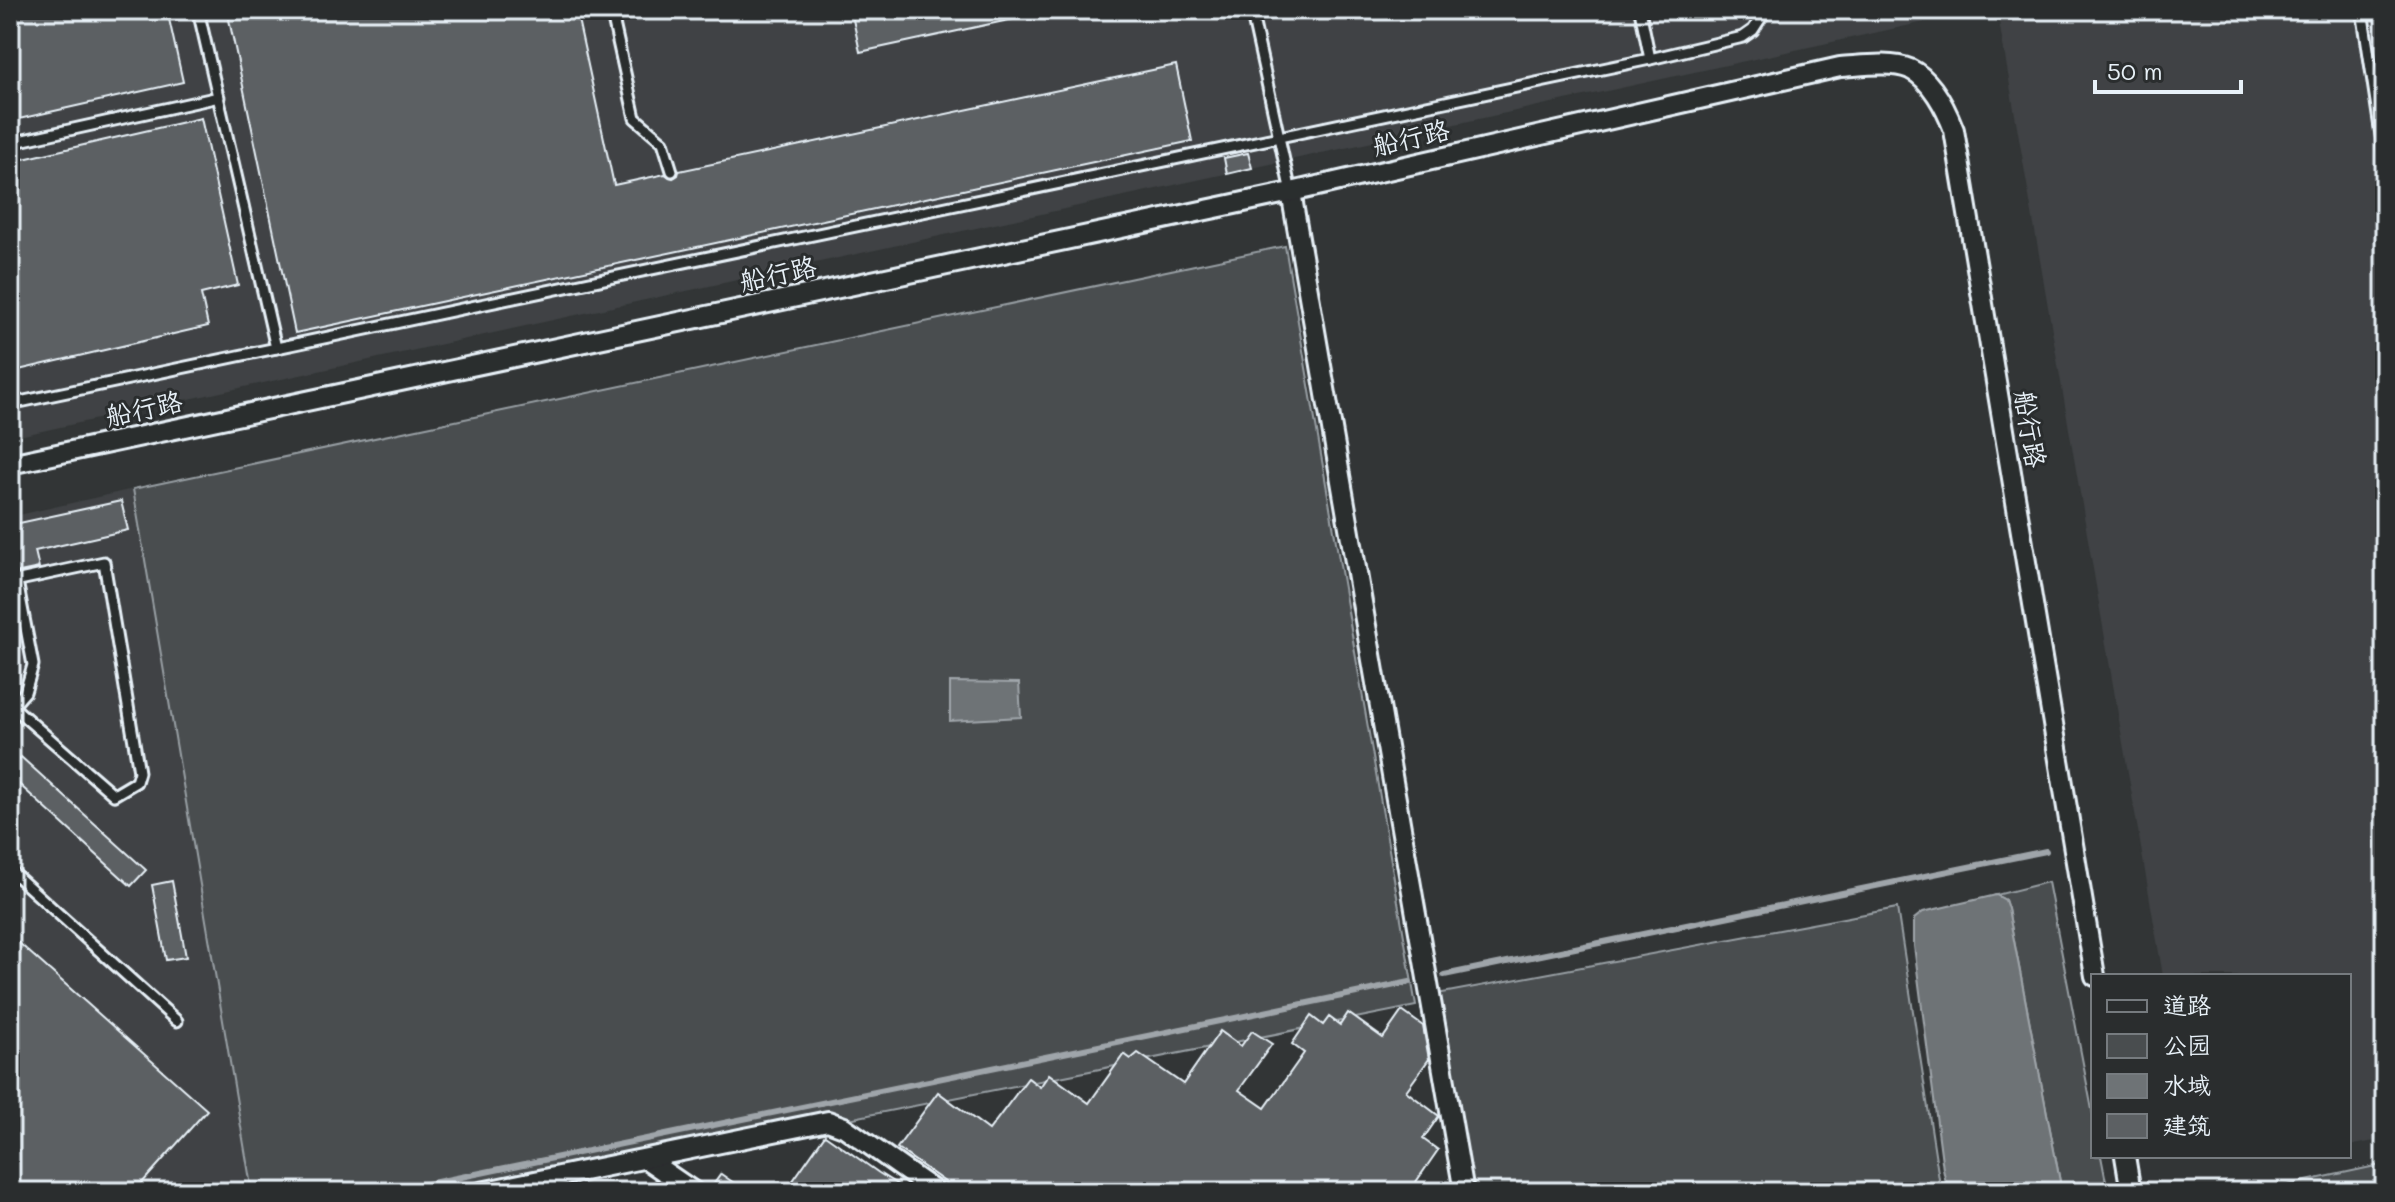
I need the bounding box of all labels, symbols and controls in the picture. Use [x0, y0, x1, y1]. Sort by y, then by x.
scale bar [2095, 44, 2241, 94]
text: 50 m [2107, 55, 2163, 86]
street label: 船行路 [1369, 112, 1453, 162]
street label: 船行路 [736, 248, 819, 298]
street label: 船行路 [102, 383, 185, 433]
street label: 船行路 [2008, 388, 2054, 470]
legend [2091, 974, 2351, 1158]
text: 道路 [2163, 989, 2211, 1020]
text: 公园 [2163, 1029, 2211, 1060]
text: 水域 [2163, 1069, 2211, 1100]
text: 建筑 [2163, 1109, 2211, 1140]

